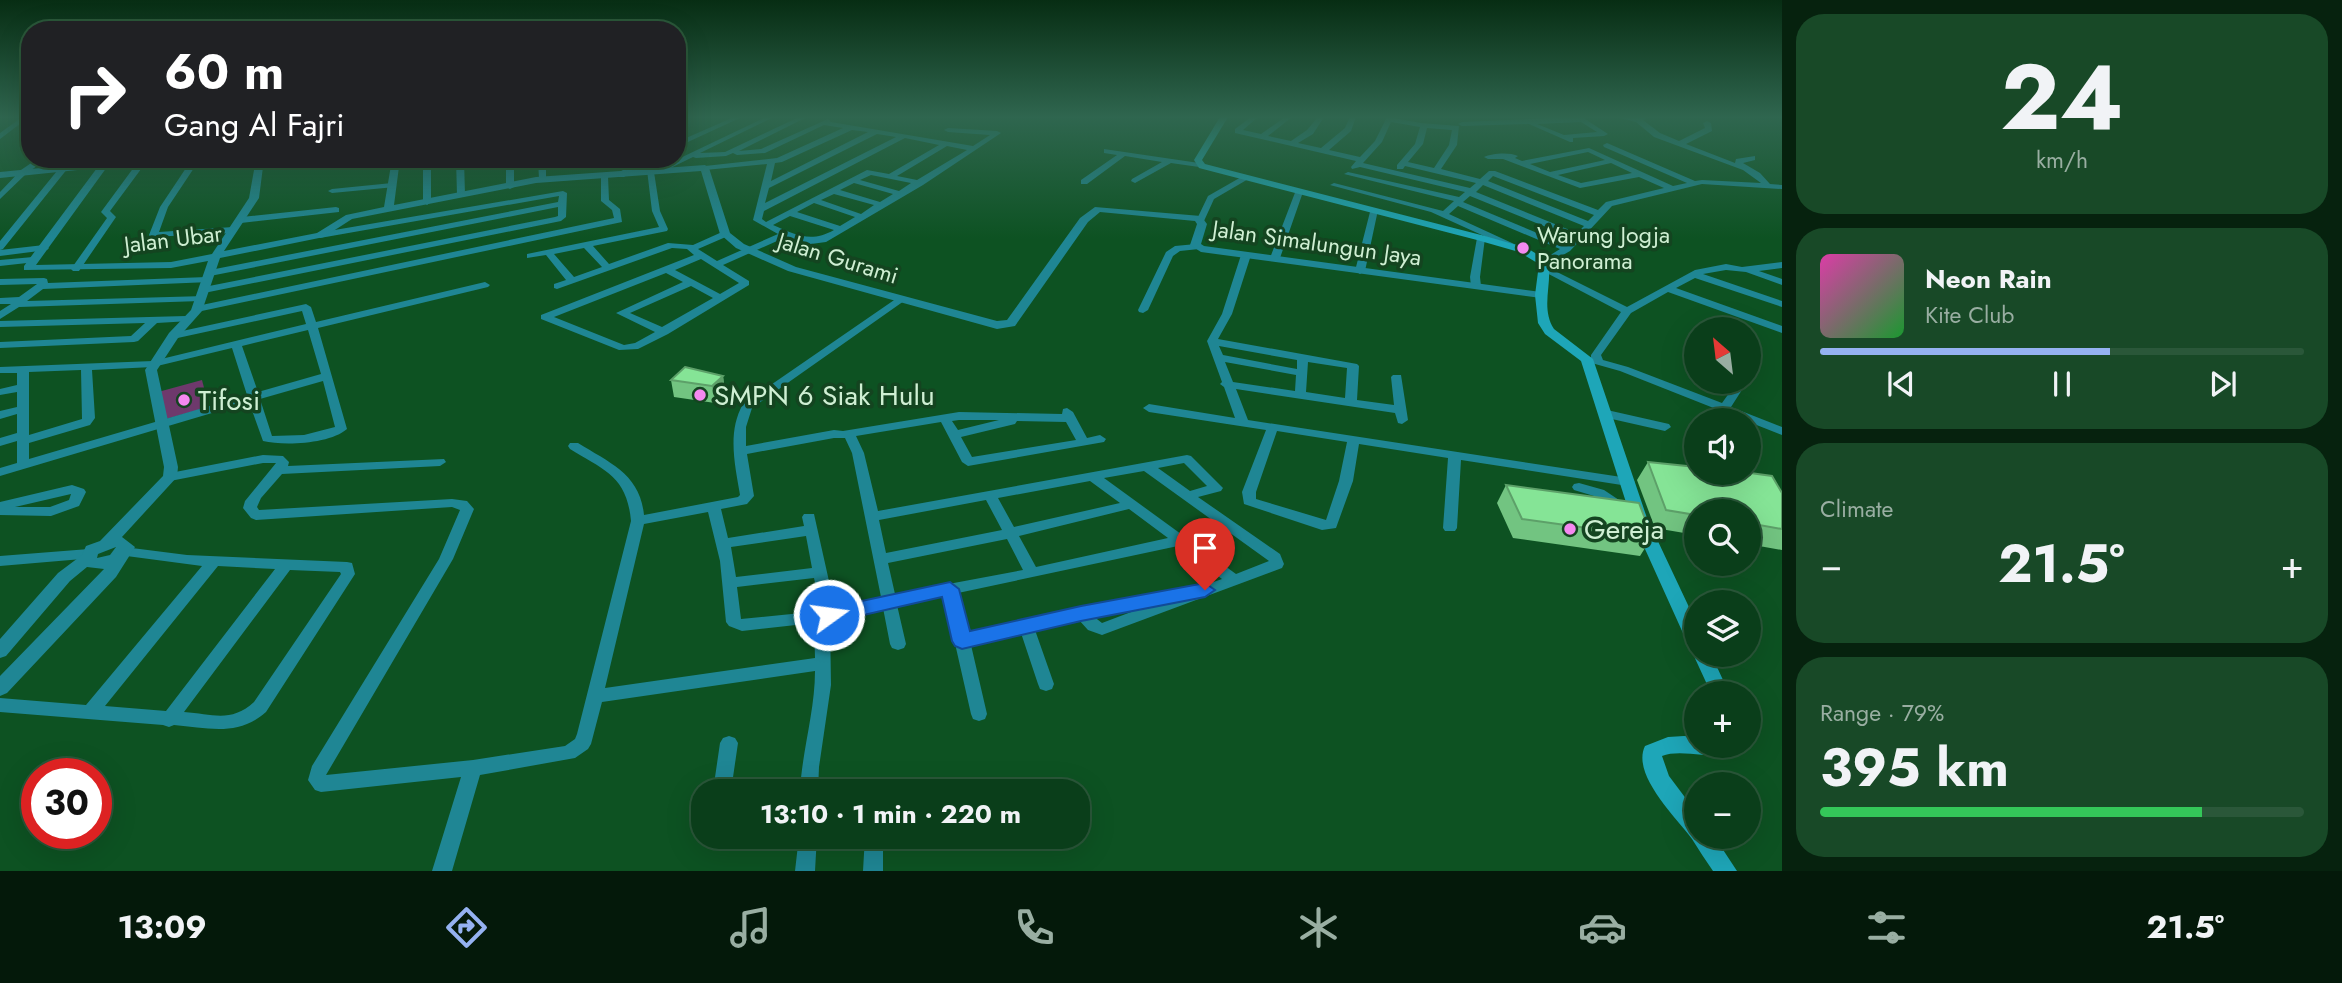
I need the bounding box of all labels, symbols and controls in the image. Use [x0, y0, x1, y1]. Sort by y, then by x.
text: 24 [2000, 32, 2124, 163]
text: 60 m [164, 37, 284, 107]
icon: right [49, 49, 140, 140]
text: Gang Al Fajri [164, 102, 345, 148]
text: km/h [2036, 143, 2088, 177]
street label: Jalan Simalungun Jaya [1207, 211, 1424, 274]
street label: Jalan Ubar [119, 216, 224, 262]
place label: Warung Jogja Panorama [1537, 218, 1670, 278]
street label: Jalan Gurami [771, 223, 903, 292]
marker: Warung Jogja Panorama [1515, 240, 1531, 256]
text: Neon Rain [1925, 260, 2052, 298]
text: Kite Club [1925, 298, 2014, 332]
north arrow [1684, 317, 1760, 394]
map controls [1684, 317, 1761, 849]
icon: previous [1882, 365, 1920, 403]
icon: pause [2043, 365, 2081, 403]
icon: next [2204, 365, 2242, 403]
place label: SMPN 6 Siak Hulu [714, 375, 935, 416]
place label: Tifosi [198, 380, 260, 421]
marker: SMPN 6 Siak Hulu [692, 387, 708, 403]
marker: Tifosi [176, 392, 192, 408]
button: sound [1684, 408, 1761, 485]
text: Climate [1820, 492, 1893, 526]
button: search [1684, 499, 1761, 576]
place label: Gereja [1584, 509, 1664, 550]
pin [1175, 518, 1235, 590]
marker: Gereja [1562, 521, 1578, 537]
text: 21.5° [1998, 526, 2125, 602]
icon: arrive [1186, 529, 1224, 567]
text: − [1820, 537, 1842, 592]
text: + [2281, 537, 2304, 592]
position arrow [792, 578, 866, 652]
button: layers [1684, 590, 1761, 667]
button: + [1684, 681, 1761, 758]
text: Range · 79% [1820, 696, 1944, 730]
text: 395 km [1820, 730, 2009, 806]
speed limit sign: 30 [21, 758, 112, 849]
button: − [1684, 772, 1761, 849]
text: 13:10 · 1 min · 220 m [760, 795, 1021, 833]
icon: directions [442, 903, 491, 952]
icon: music [726, 903, 775, 952]
icon: phone [1010, 903, 1059, 952]
icon: climate [1294, 903, 1343, 952]
icon: car [1578, 903, 1627, 952]
icon: filters [1862, 903, 1911, 952]
text: 13:09 [118, 904, 207, 950]
text: 21.5° [2147, 904, 2224, 950]

